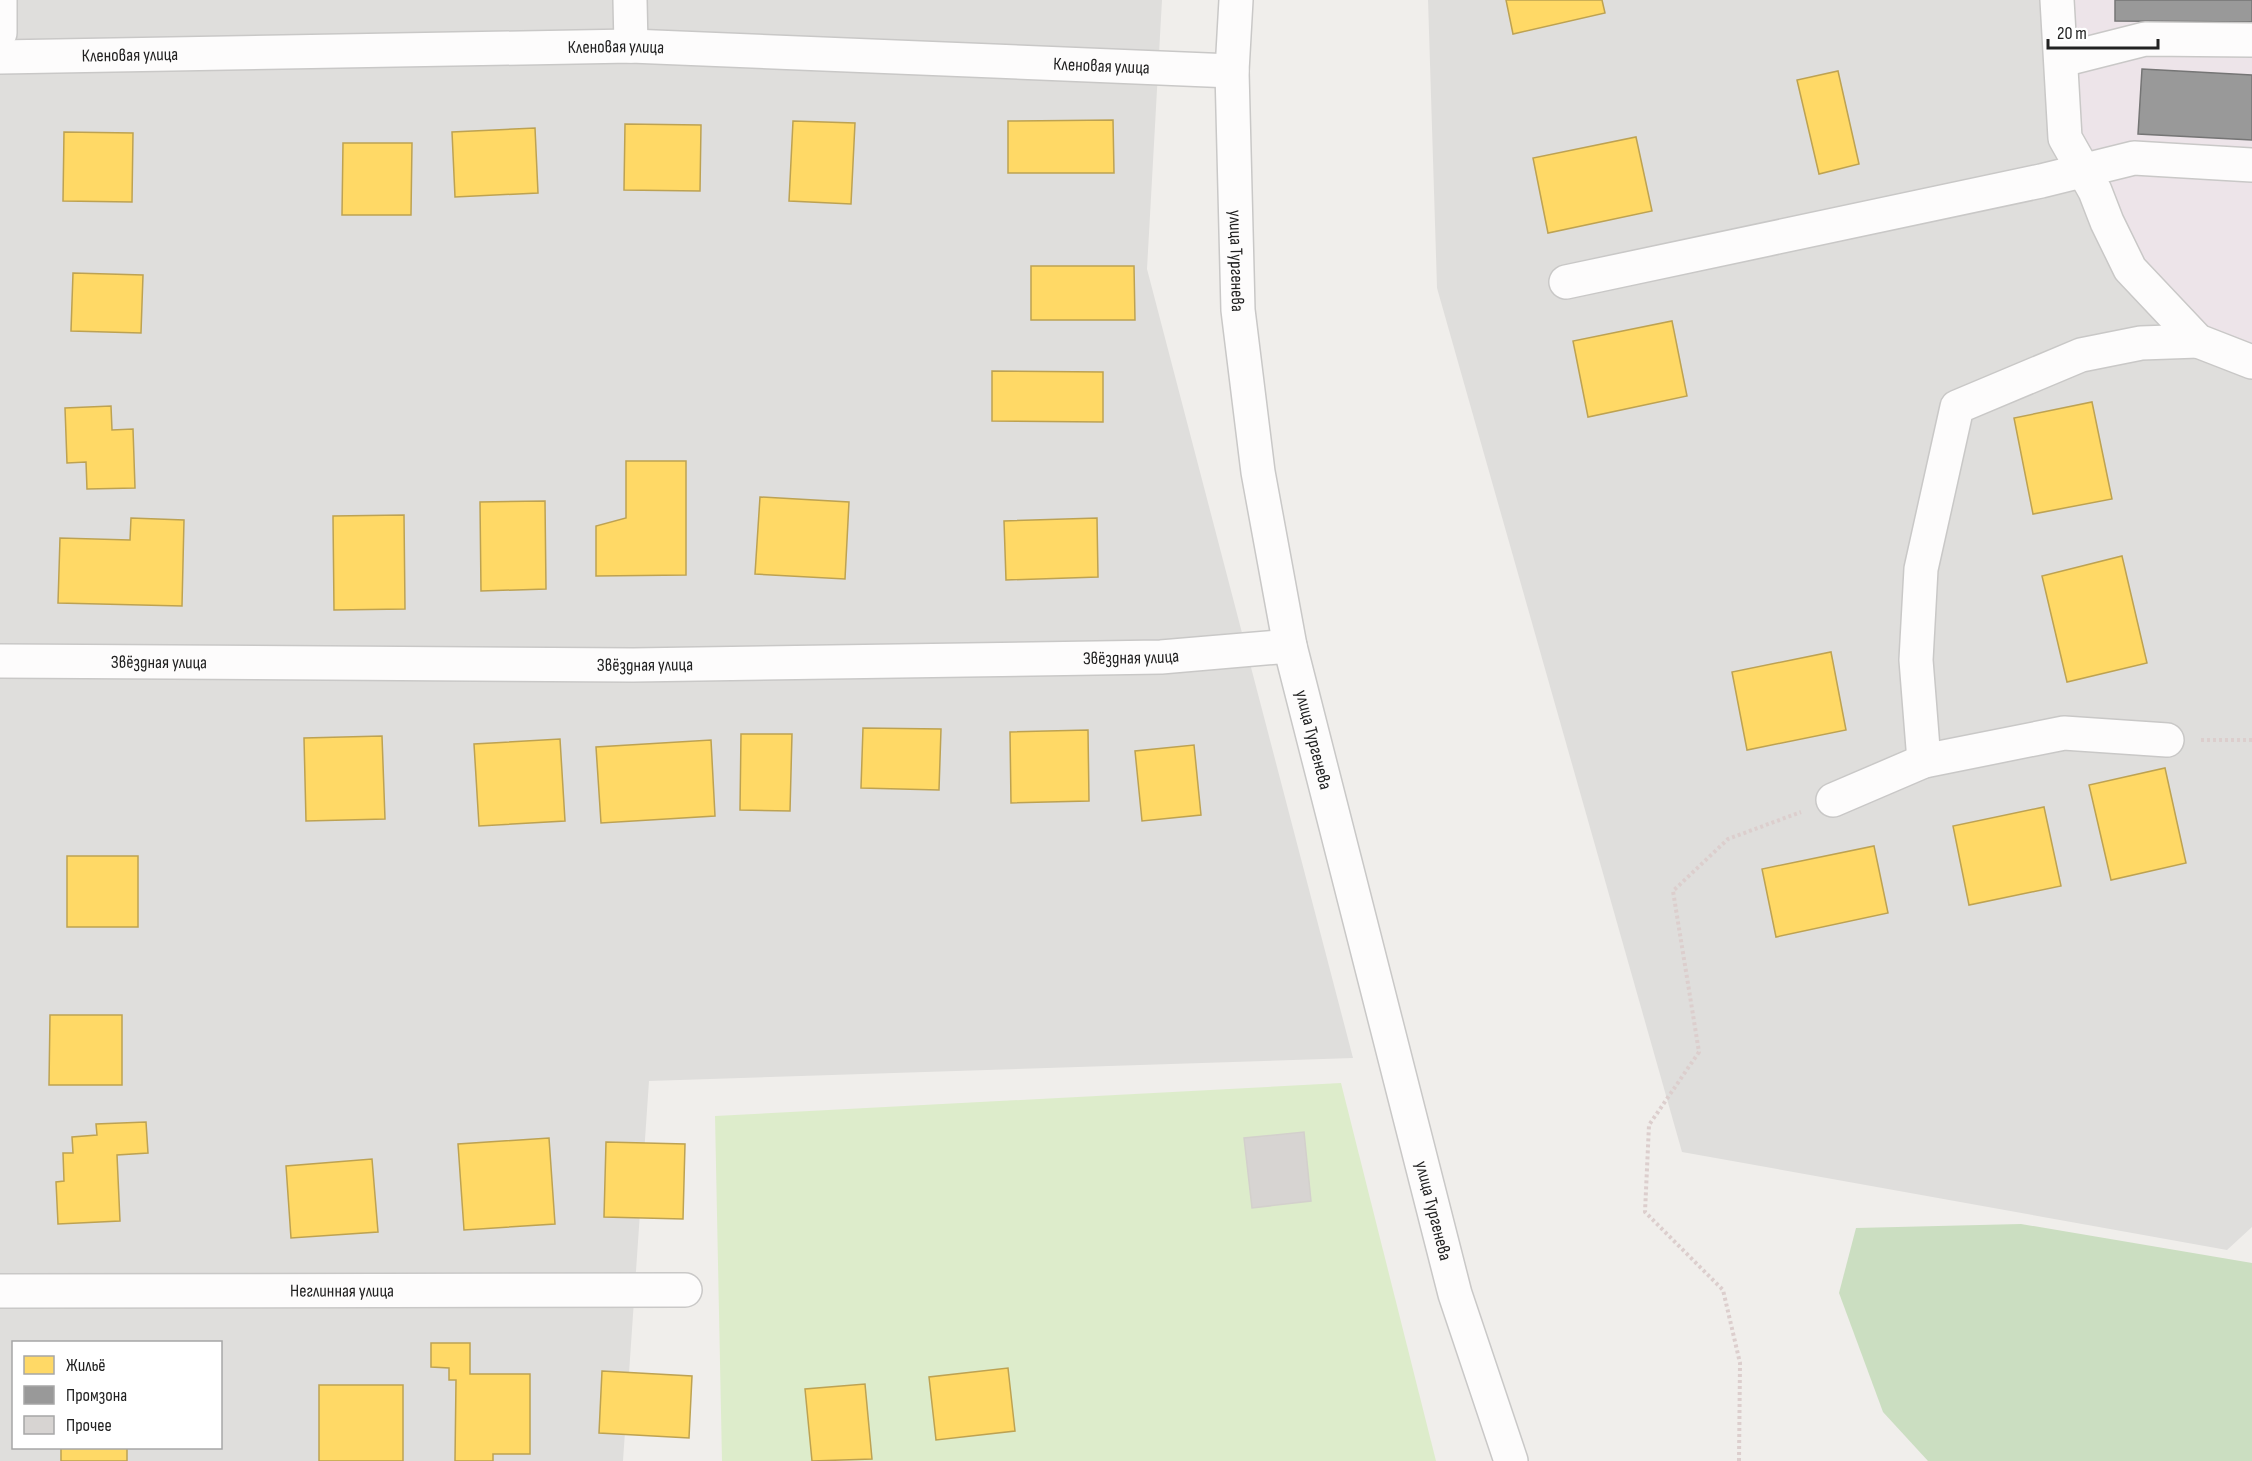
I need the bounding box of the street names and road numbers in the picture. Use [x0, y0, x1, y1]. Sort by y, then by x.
street label: Кленовая улица [567, 36, 665, 58]
street label: Кленовая улица [82, 44, 178, 67]
street label: Кленовая улица [1053, 54, 1150, 79]
street label: улица Тургенева [1224, 210, 1248, 312]
street label: Звёздная улица [1083, 645, 1180, 669]
street label: Звёздная улица [111, 652, 207, 673]
street label: Звёздная улица [597, 654, 693, 676]
street label: улица Тургенева [1291, 688, 1336, 792]
street label: улица Тургенева [1411, 1159, 1456, 1263]
street label: Неглинная улица [290, 1280, 394, 1302]

